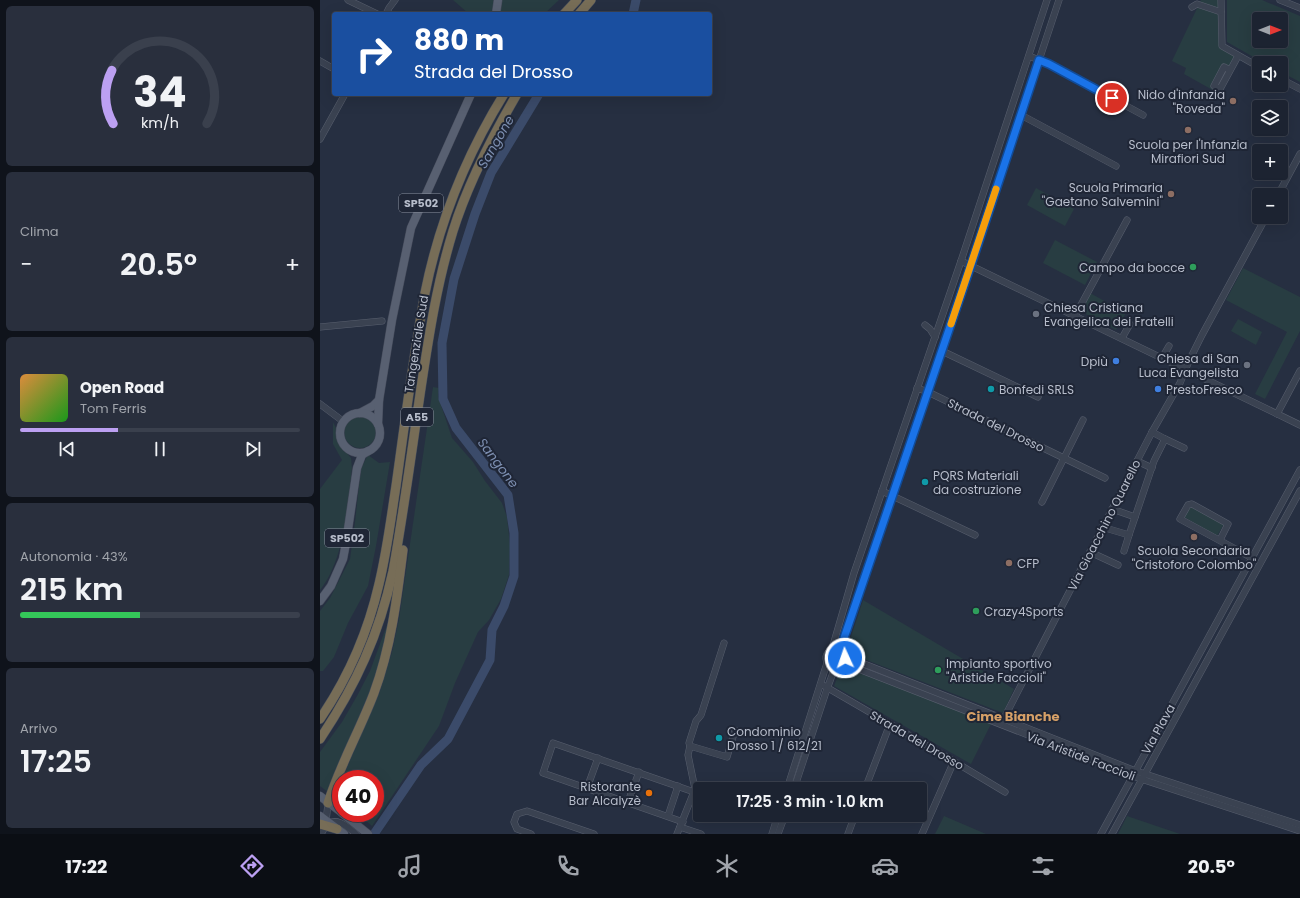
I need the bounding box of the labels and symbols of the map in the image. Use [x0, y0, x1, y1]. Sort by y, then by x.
north arrow [1252, 12, 1288, 48]
pin [1095, 81, 1129, 115]
place label: Nido d'infanzia "Roveda" [1138, 86, 1225, 117]
marker: Nido d'infanzia "Roveda" [1228, 96, 1238, 106]
water label: Sangone [473, 112, 519, 172]
marker: Scuola per l'Infanzia Mirafiori Sud [1183, 125, 1193, 135]
place label: Scuola per l'Infanzia Mirafiori Sud [1129, 136, 1247, 167]
place label: Scuola Primaria "Gaetano Salvemini" [1042, 179, 1163, 210]
marker: Scuola Primaria "Gaetano Salvemini" [1166, 189, 1176, 199]
road number: SP502 [399, 194, 443, 212]
place label: Campo da bocce [1079, 259, 1185, 276]
marker: Campo da bocce [1188, 262, 1198, 272]
street label: Tangenziale Sud [400, 294, 432, 394]
place label: Chiesa Cristiana Evangelica dei Fratelli [1044, 299, 1174, 330]
marker: Chiesa Cristiana Evangelica dei Fratelli [1031, 309, 1041, 319]
place label: Chiesa di San Luca Evangelista [1139, 350, 1239, 381]
place label: Dpiù [1081, 353, 1108, 370]
marker: Dpiù [1111, 356, 1121, 366]
marker: Chiesa di San Luca Evangelista [1242, 360, 1252, 370]
place label: Bonfedi SRLS [999, 381, 1074, 398]
place label: PrestoFresco [1166, 381, 1243, 398]
marker: Bonfedi SRLS [986, 384, 996, 394]
marker: PrestoFresco [1153, 384, 1163, 394]
street label: Strada del Drosso [945, 394, 1048, 456]
road number: A55 [401, 408, 433, 426]
water label: Sangone [473, 434, 523, 492]
street label: Via Gioacchino Quarello [1064, 456, 1145, 593]
place label: PQRS Materiali da costruzione [933, 467, 1021, 498]
marker: PQRS Materiali da costruzione [920, 477, 930, 487]
road number: SP502 [325, 529, 369, 547]
marker: Scuola Secondaria "Cristoforo Colombo" [1189, 532, 1199, 542]
place label: Scuola Secondaria "Cristoforo Colombo" [1132, 542, 1257, 573]
place label: CFP [1017, 555, 1039, 572]
marker: CFP [1004, 558, 1014, 568]
place label: Crazy4Sports [984, 603, 1064, 620]
marker: Crazy4Sports [971, 606, 981, 616]
position arrow [824, 637, 866, 679]
place label: Impianto sportivo "Aristide Faccioli" [946, 655, 1052, 686]
marker: Impianto sportivo "Aristide Faccioli" [933, 665, 943, 675]
street label: Via Plava [1137, 701, 1179, 757]
street label: Strada del Drosso [867, 706, 967, 774]
district label: Cime Bianche [967, 707, 1059, 726]
place label: Condominio Drosso 1 / 612/21 [727, 723, 822, 754]
street label: Via Aristide Faccioli [1024, 727, 1138, 785]
marker: Condominio Drosso 1 / 612/21 [714, 733, 724, 743]
speed limit sign: 40 [332, 770, 384, 822]
place label: Ristorante Bar Alcalyzè [569, 778, 641, 809]
marker: Ristorante Bar Alcalyzè [644, 788, 654, 798]

